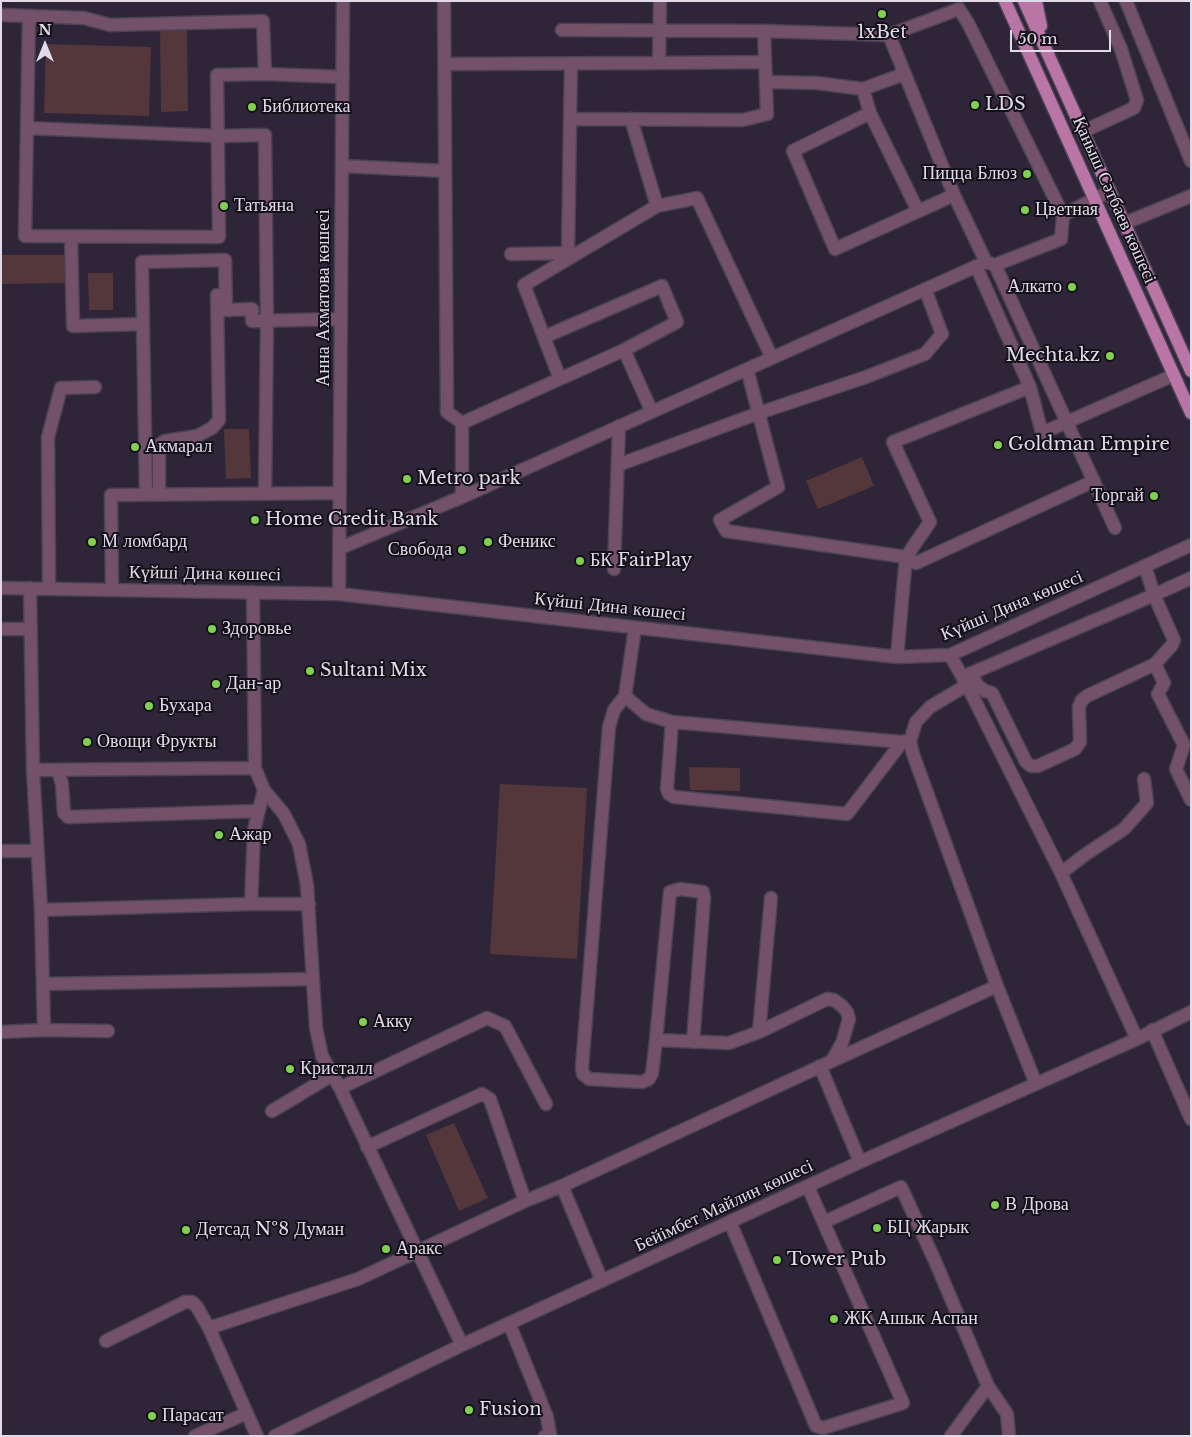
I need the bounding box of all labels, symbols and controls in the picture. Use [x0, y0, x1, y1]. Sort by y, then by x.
marker: 1xBet [876, 8, 888, 20]
north arrow [20, 20, 70, 70]
scale bar [1012, 20, 1113, 52]
text: N [38, 21, 52, 39]
place label: 1xBet [857, 22, 907, 44]
text: 50 m [1018, 29, 1058, 48]
place label: LDS [985, 94, 1026, 116]
place label: Библиотека [262, 96, 350, 118]
marker: LDS [969, 99, 981, 111]
marker: Библиотека [246, 101, 258, 113]
street label: Қаныш Сәтбаев көшесі [1067, 113, 1161, 287]
place label: Пицца Блюз [922, 163, 1017, 185]
marker: Пицца Блюз [1021, 168, 1033, 180]
place label: Татьяна [234, 195, 294, 217]
place label: Цветная [1035, 199, 1098, 221]
marker: Татьяна [218, 200, 230, 212]
marker: Цветная [1019, 204, 1031, 216]
street label: Анна Ахматова көшесі [313, 209, 335, 387]
place label: Алкато [1007, 276, 1062, 298]
marker: Алкато [1066, 281, 1078, 293]
place label: Mechta.kz [1006, 345, 1100, 367]
marker: Mechta.kz [1104, 350, 1116, 362]
place label: Goldman Empire [1008, 434, 1170, 456]
place label: Акмарал [145, 436, 212, 458]
marker: Goldman Empire [992, 439, 1004, 451]
marker: Акмарал [129, 441, 141, 453]
place label: Metro park [417, 468, 520, 490]
marker: Metro park [401, 473, 413, 485]
place label: Торгай [1091, 485, 1144, 507]
marker: Торгай [1148, 490, 1160, 502]
place label: Home Credit Bank [265, 509, 438, 531]
marker: Home Credit Bank [249, 514, 261, 526]
place label: М ломбард [102, 531, 187, 553]
place label: Феникс [498, 531, 556, 553]
marker: М ломбард [86, 536, 98, 548]
marker: Феникс [482, 536, 494, 548]
place label: Свобода [388, 539, 452, 561]
marker: Свобода [456, 544, 468, 556]
place label: БК FairPlay [590, 550, 692, 572]
marker: БК FairPlay [574, 555, 586, 567]
street label: Күйші Дина көшесі [129, 562, 281, 586]
street label: Күйші Дина көшесі [938, 566, 1086, 646]
street label: Күйші Дина көшесі [533, 588, 687, 626]
place label: Здоровье [222, 618, 291, 640]
marker: Здоровье [206, 623, 218, 635]
place label: Sultani Mix [320, 660, 427, 682]
marker: Sultani Mix [304, 665, 316, 677]
place label: Дан-ар [226, 673, 281, 695]
marker: Дан-ар [210, 678, 222, 690]
place label: Бухара [159, 695, 212, 717]
marker: Бухара [143, 700, 155, 712]
place label: Овощи Фрукты [97, 731, 216, 753]
marker: Овощи Фрукты [81, 736, 93, 748]
place label: Ажар [229, 824, 271, 846]
marker: Ажар [213, 829, 225, 841]
place label: Акку [373, 1011, 412, 1033]
marker: Акку [357, 1016, 369, 1028]
place label: Кристалл [300, 1058, 373, 1080]
marker: Кристалл [284, 1063, 296, 1075]
street label: Бейімбет Майлин көшесі [631, 1155, 817, 1257]
place label: В Дрова [1005, 1194, 1069, 1216]
marker: В Дрова [989, 1199, 1001, 1211]
place label: БЦ Жарык [887, 1217, 969, 1239]
place label: Детсад №8 Думан [196, 1219, 344, 1241]
marker: БЦ Жарык [871, 1222, 883, 1234]
marker: Детсад №8 Думан [180, 1224, 192, 1236]
place label: Аракс [396, 1238, 442, 1260]
marker: Аракс [380, 1243, 392, 1255]
place label: Tower Pub [787, 1249, 886, 1271]
marker: Tower Pub [771, 1254, 783, 1266]
place label: ЖК Ашык Аспан [844, 1308, 978, 1330]
marker: ЖК Ашык Аспан [828, 1313, 840, 1325]
place label: Fusion [479, 1399, 542, 1421]
marker: Fusion [463, 1404, 475, 1416]
place label: Парасат [162, 1405, 224, 1427]
marker: Парасат [146, 1410, 158, 1422]

